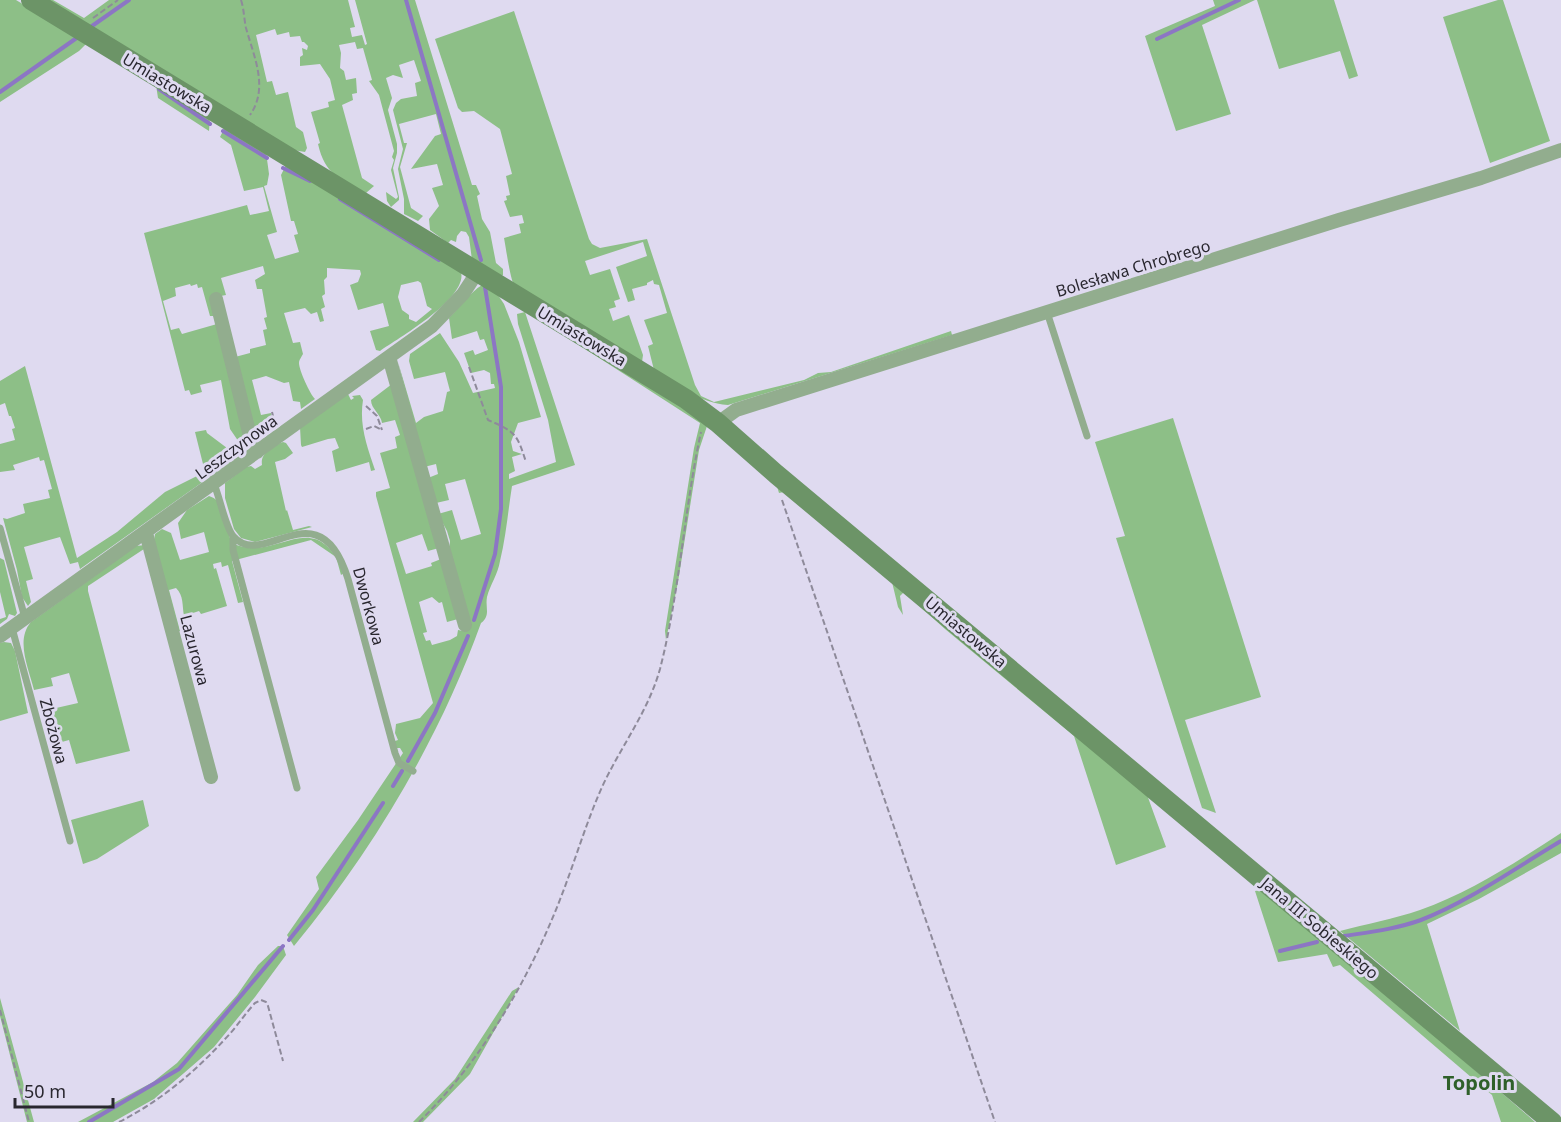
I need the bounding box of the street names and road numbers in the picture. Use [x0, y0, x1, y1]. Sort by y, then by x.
street label: Umiastowska [118, 48, 216, 118]
street label: Bolesława Chrobrego [1053, 234, 1213, 302]
street label: Umiastowska [533, 301, 631, 371]
street label: Leszczynowa [190, 410, 282, 484]
street label: Dworkowa [348, 565, 390, 647]
street label: Umiastowska [921, 591, 1011, 673]
street label: Lazurowa [175, 612, 215, 688]
street label: Zbożowa [35, 696, 73, 766]
street label: Jana III Sobieskiego [1255, 871, 1383, 984]

